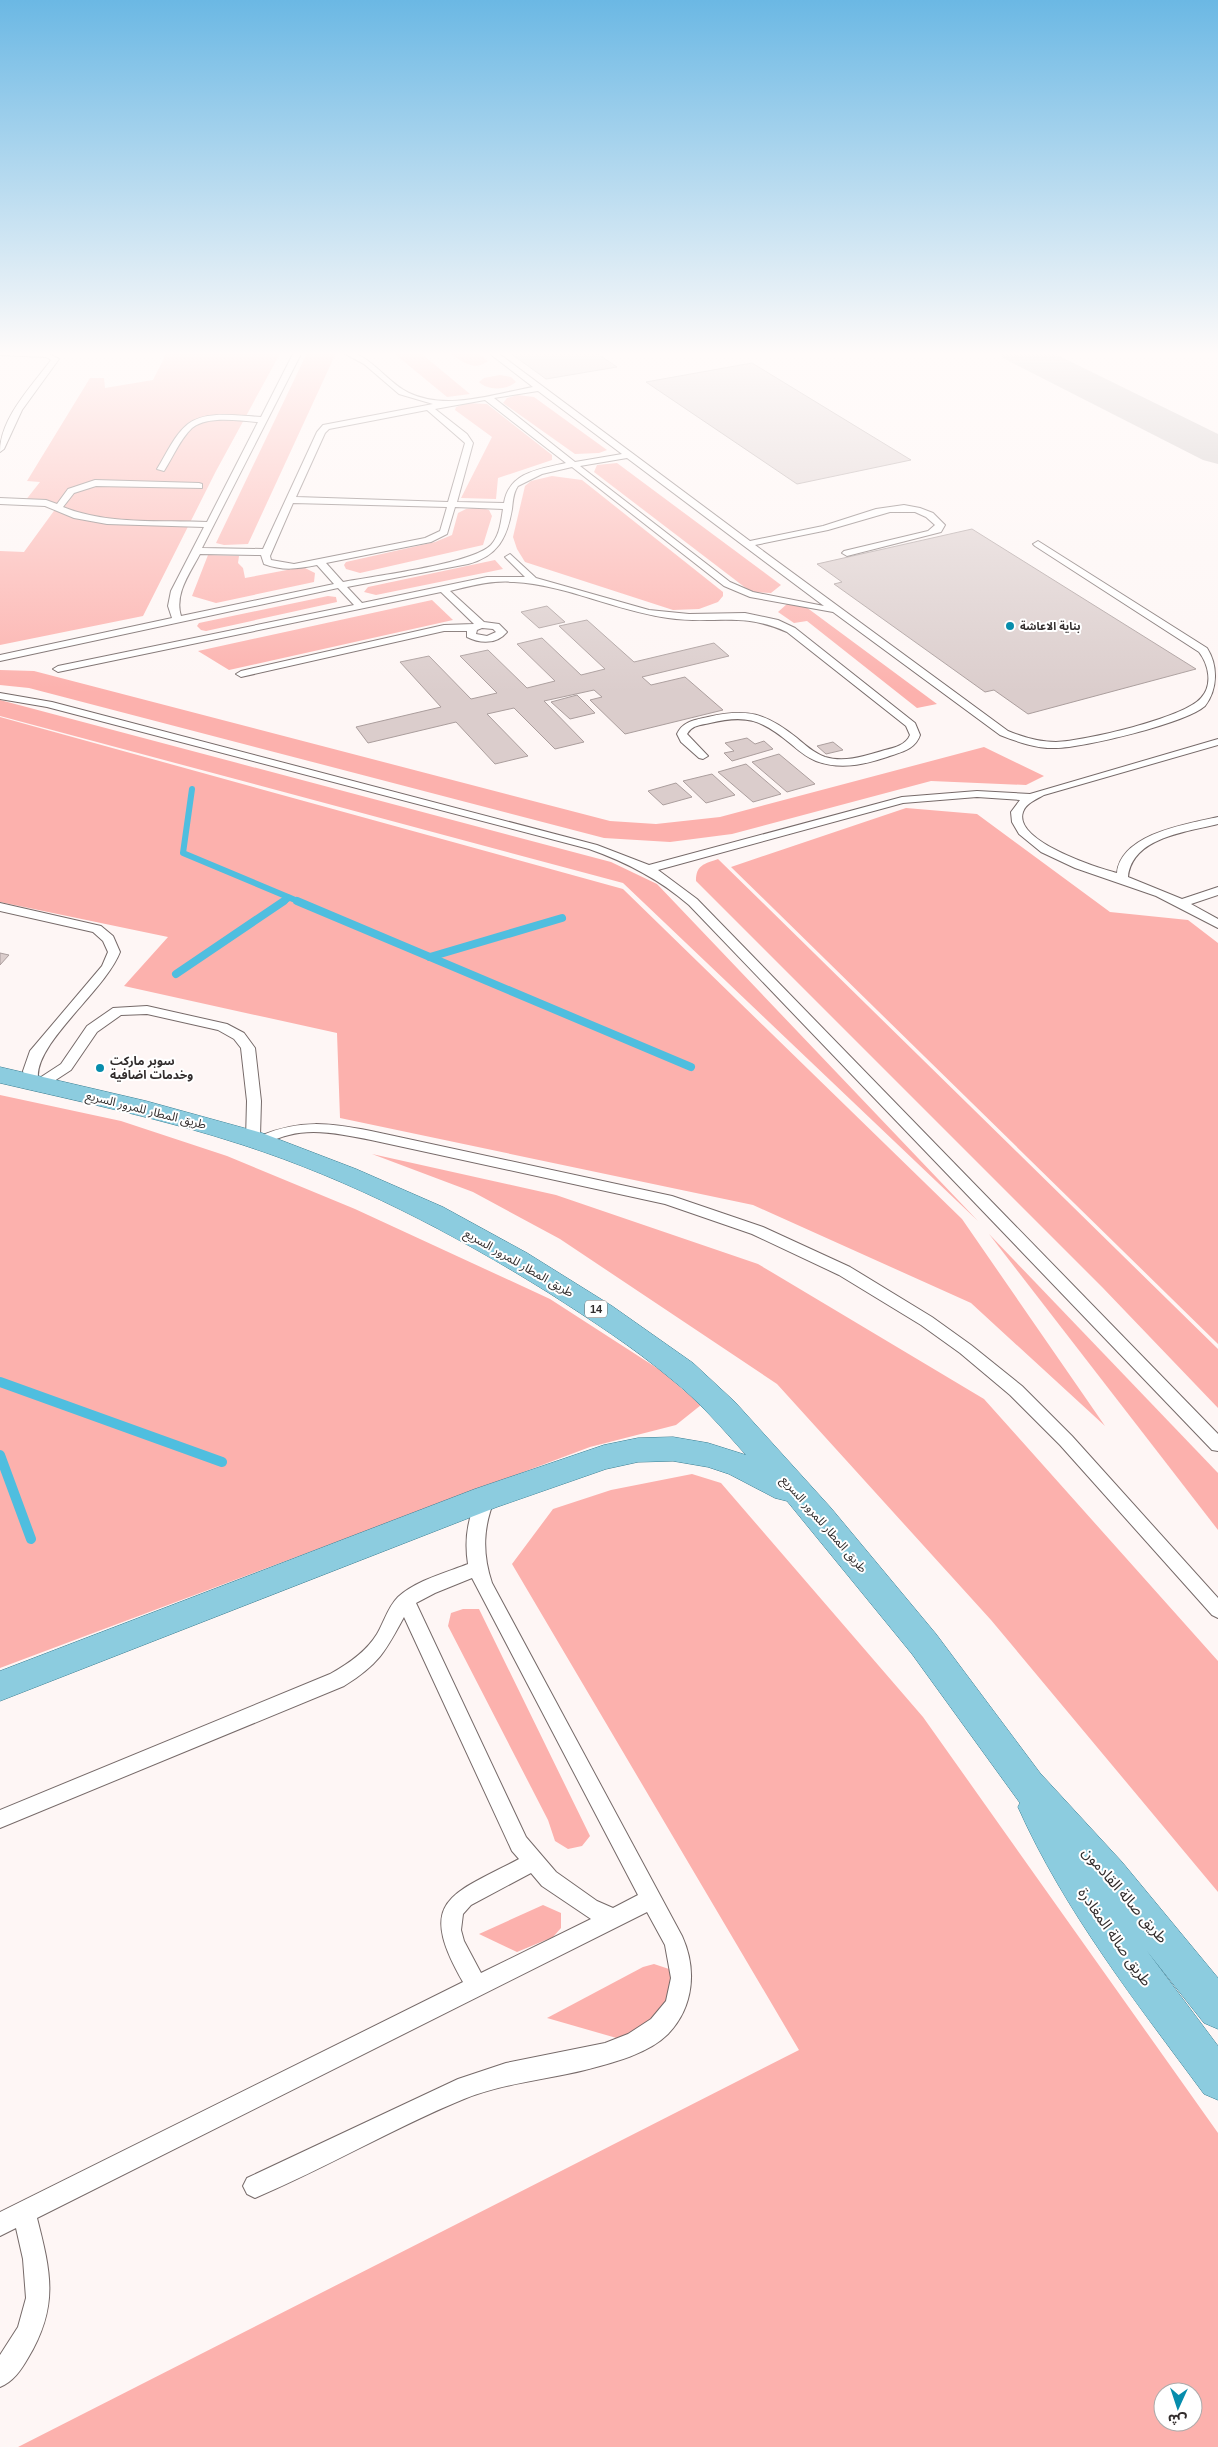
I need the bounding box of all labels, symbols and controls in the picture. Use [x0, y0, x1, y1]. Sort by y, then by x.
marker: بناية الاعاشة [1004, 620, 1016, 632]
place label: بناية الاعاشة [1020, 620, 1080, 633]
place label: سوبر ماركت وخدمات اضافية [110, 1054, 193, 1082]
marker: سوبر ماركت وخدمات اضافية [94, 1062, 106, 1074]
street label: طريق المطار للمرور السريع [84, 1088, 208, 1134]
street label: طريق المطار للمرور السريع [461, 1226, 576, 1302]
road number: 14 [585, 1300, 607, 1318]
street label: طريق المطار للمرور السريع [777, 1473, 870, 1577]
street label: طريق صالة القادمون [1078, 1843, 1172, 1947]
street label: طريق صالة المغادرة [1073, 1884, 1156, 1990]
north arrow [1153, 2382, 1203, 2432]
text: ش [1167, 2411, 1187, 2428]

